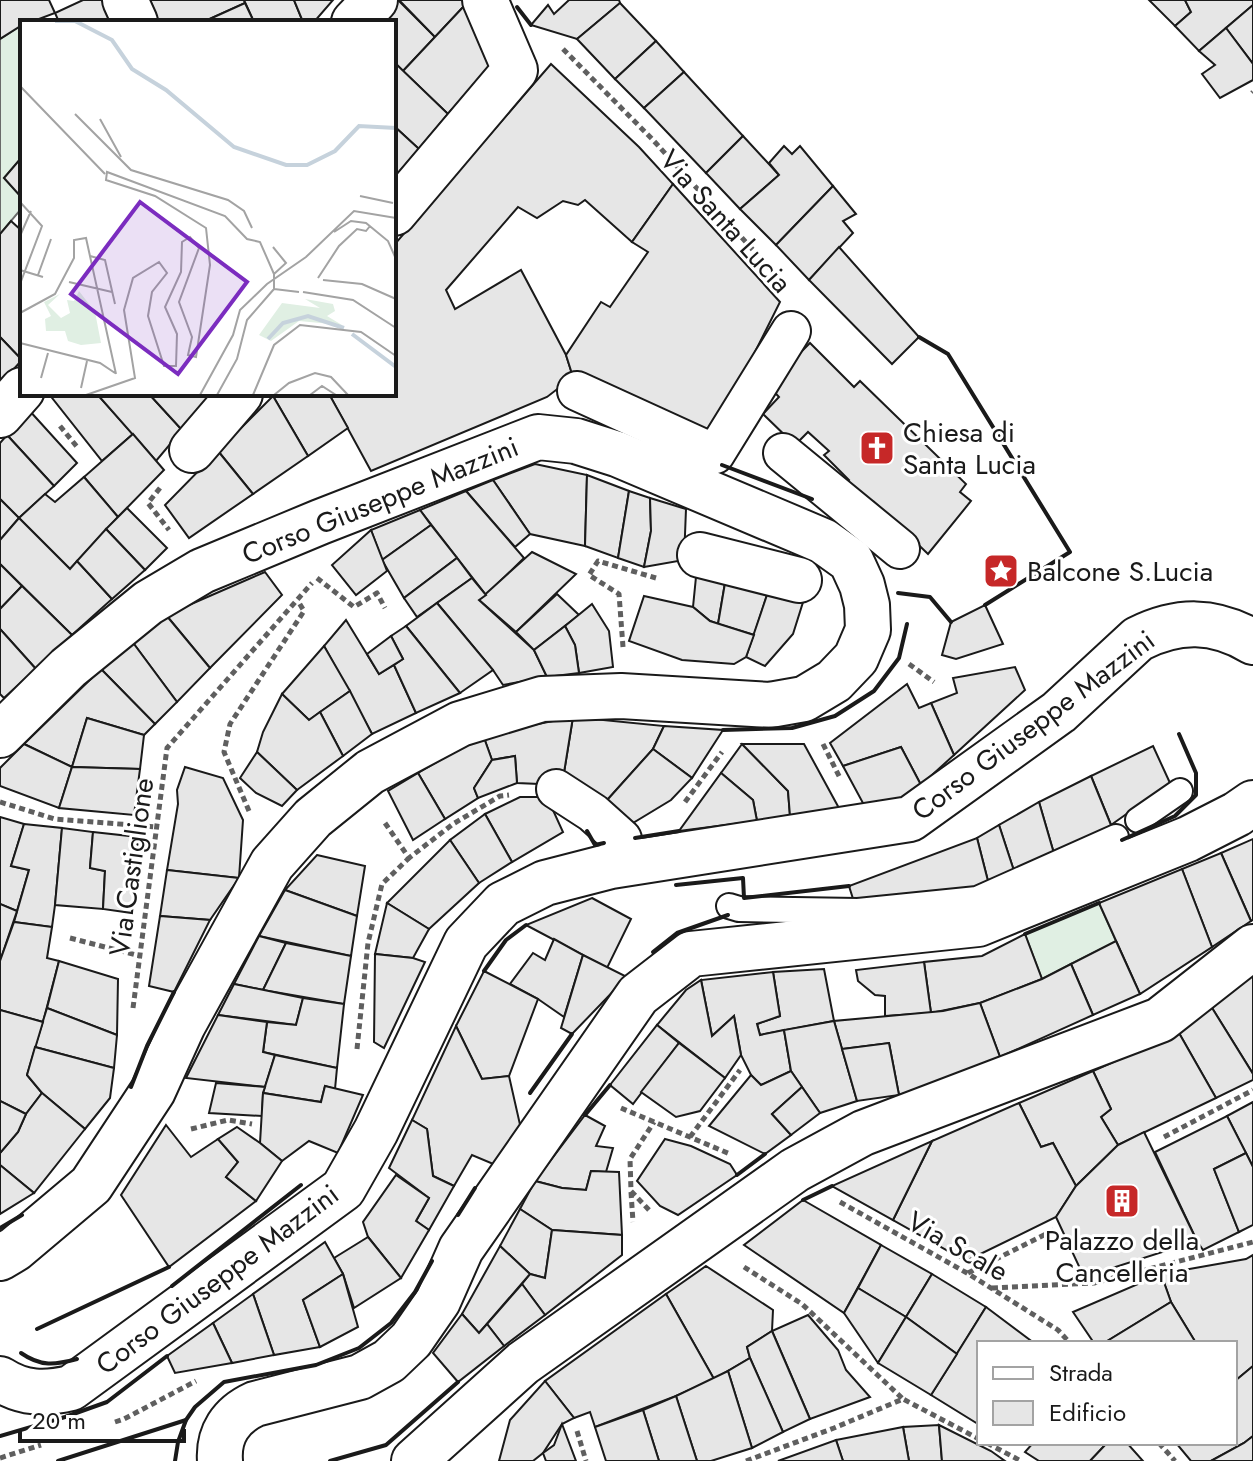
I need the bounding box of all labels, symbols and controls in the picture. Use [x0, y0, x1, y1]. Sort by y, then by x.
inset map [20, 20, 396, 396]
street label: Via Santa Lucia [650, 141, 801, 302]
place label: Chiesa di Santa Lucia [903, 412, 1036, 485]
street label: Corso Giuseppe Mazzini [236, 426, 525, 575]
church icon: Chiesa di Santa Lucia [858, 429, 896, 467]
place label: Balcone S.Lucia [1027, 551, 1213, 592]
place icon: Balcone S.Lucia [982, 552, 1020, 590]
street label: Corso Giuseppe Mazzini [903, 620, 1164, 831]
street label: Via Castiglione [99, 775, 164, 959]
street label: Corso Giuseppe Mazzini [87, 1174, 348, 1385]
building icon: Palazzo della Cancelleria [1103, 1182, 1141, 1220]
street label: Via Scale [900, 1201, 1016, 1292]
place label: Palazzo della Cancelleria [1045, 1220, 1199, 1293]
legend [977, 1341, 1237, 1445]
text: Strada [1049, 1355, 1113, 1390]
scale bar [20, 1393, 184, 1443]
text: Edificio [1049, 1395, 1126, 1430]
text: 20 m [32, 1403, 86, 1438]

